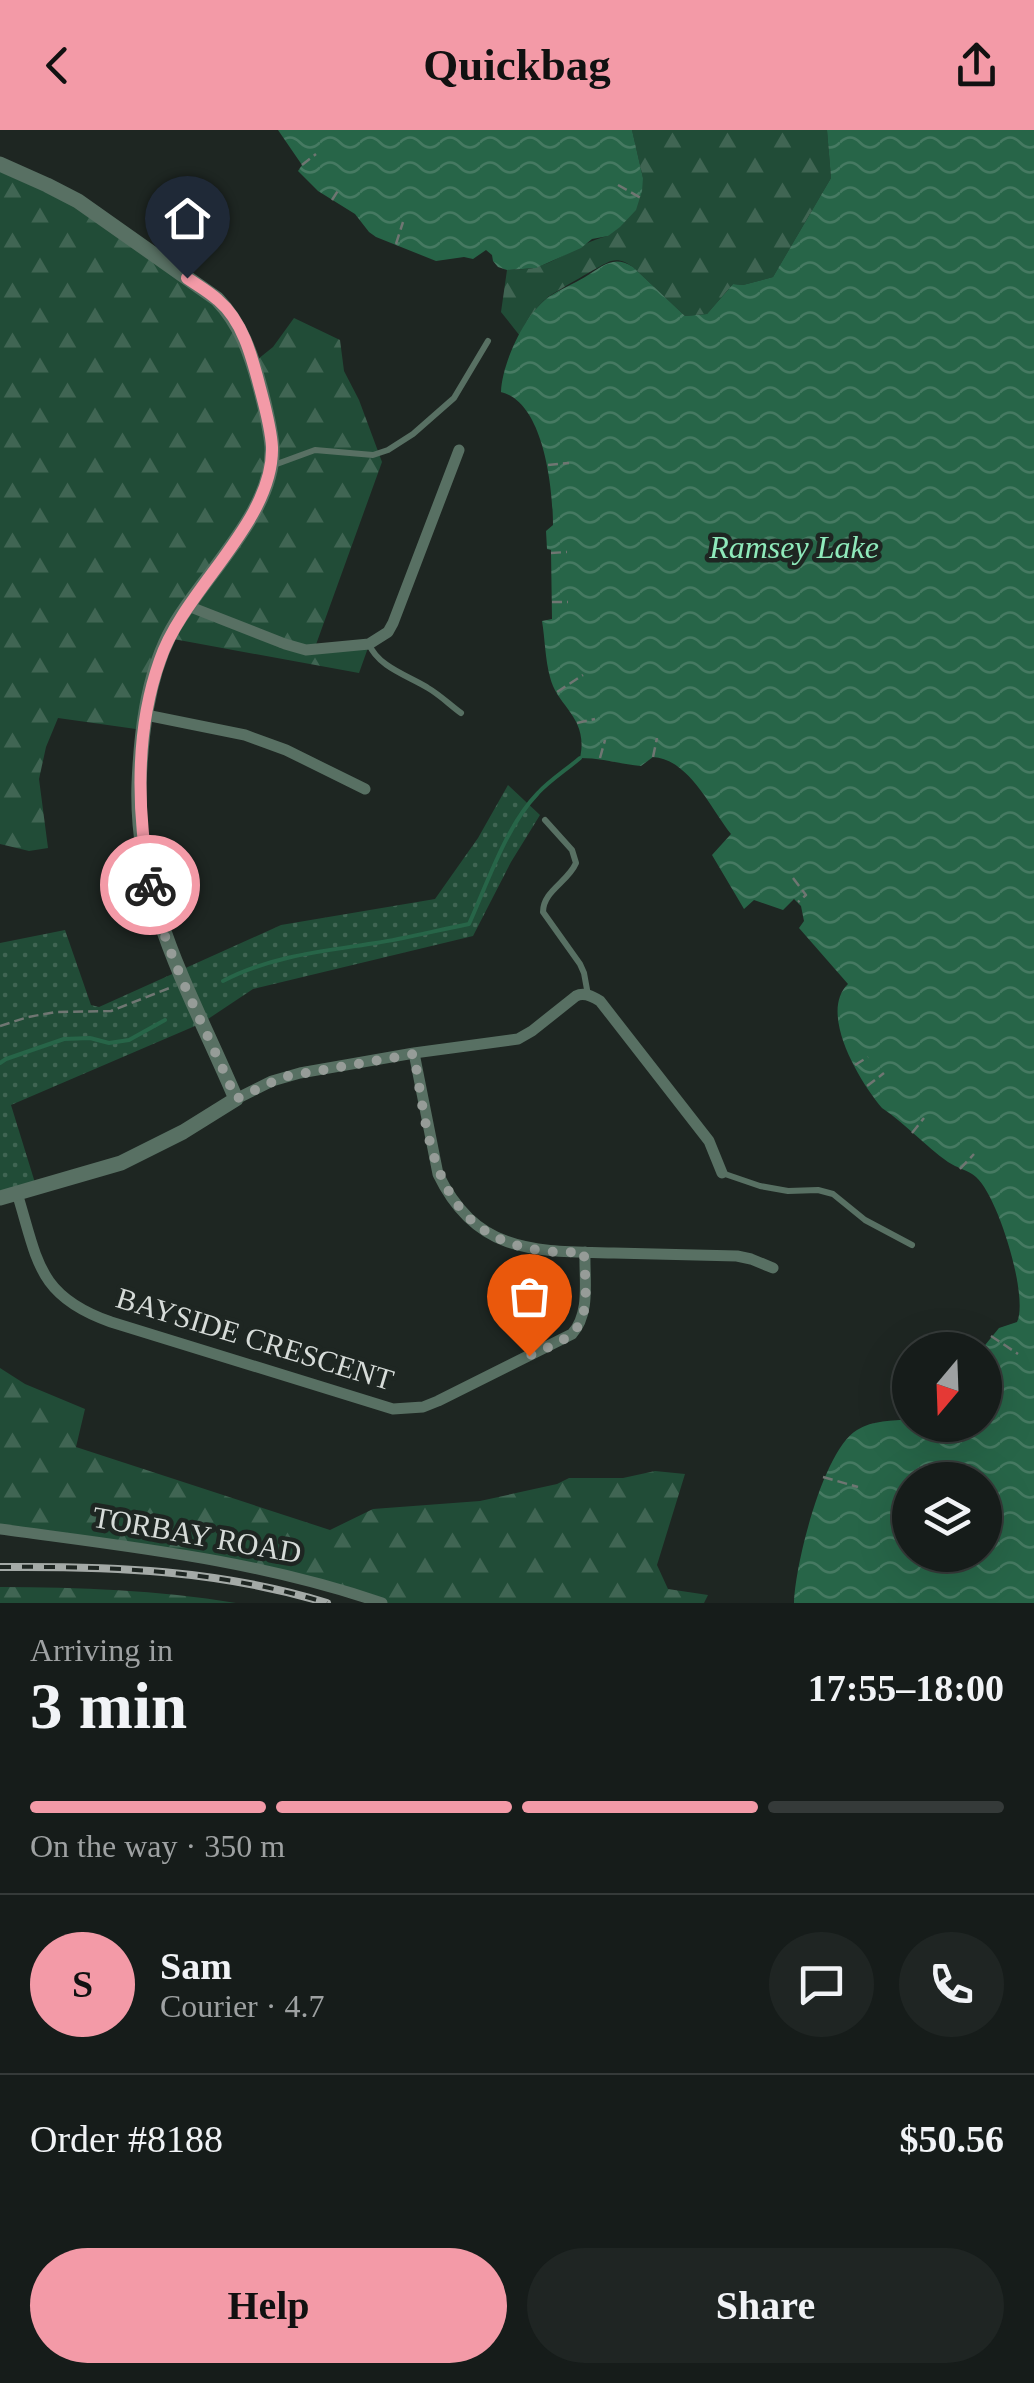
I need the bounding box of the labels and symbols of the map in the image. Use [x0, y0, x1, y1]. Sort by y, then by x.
pin [145, 176, 230, 279]
water label: Ramsey Lake [708, 529, 879, 565]
courier [100, 835, 200, 935]
pin [487, 1254, 572, 1357]
street label: BAYSIDE CRESCENT [113, 1281, 398, 1396]
north arrow [892, 1332, 1002, 1442]
street label: TORBAY ROAD [90, 1500, 304, 1569]

